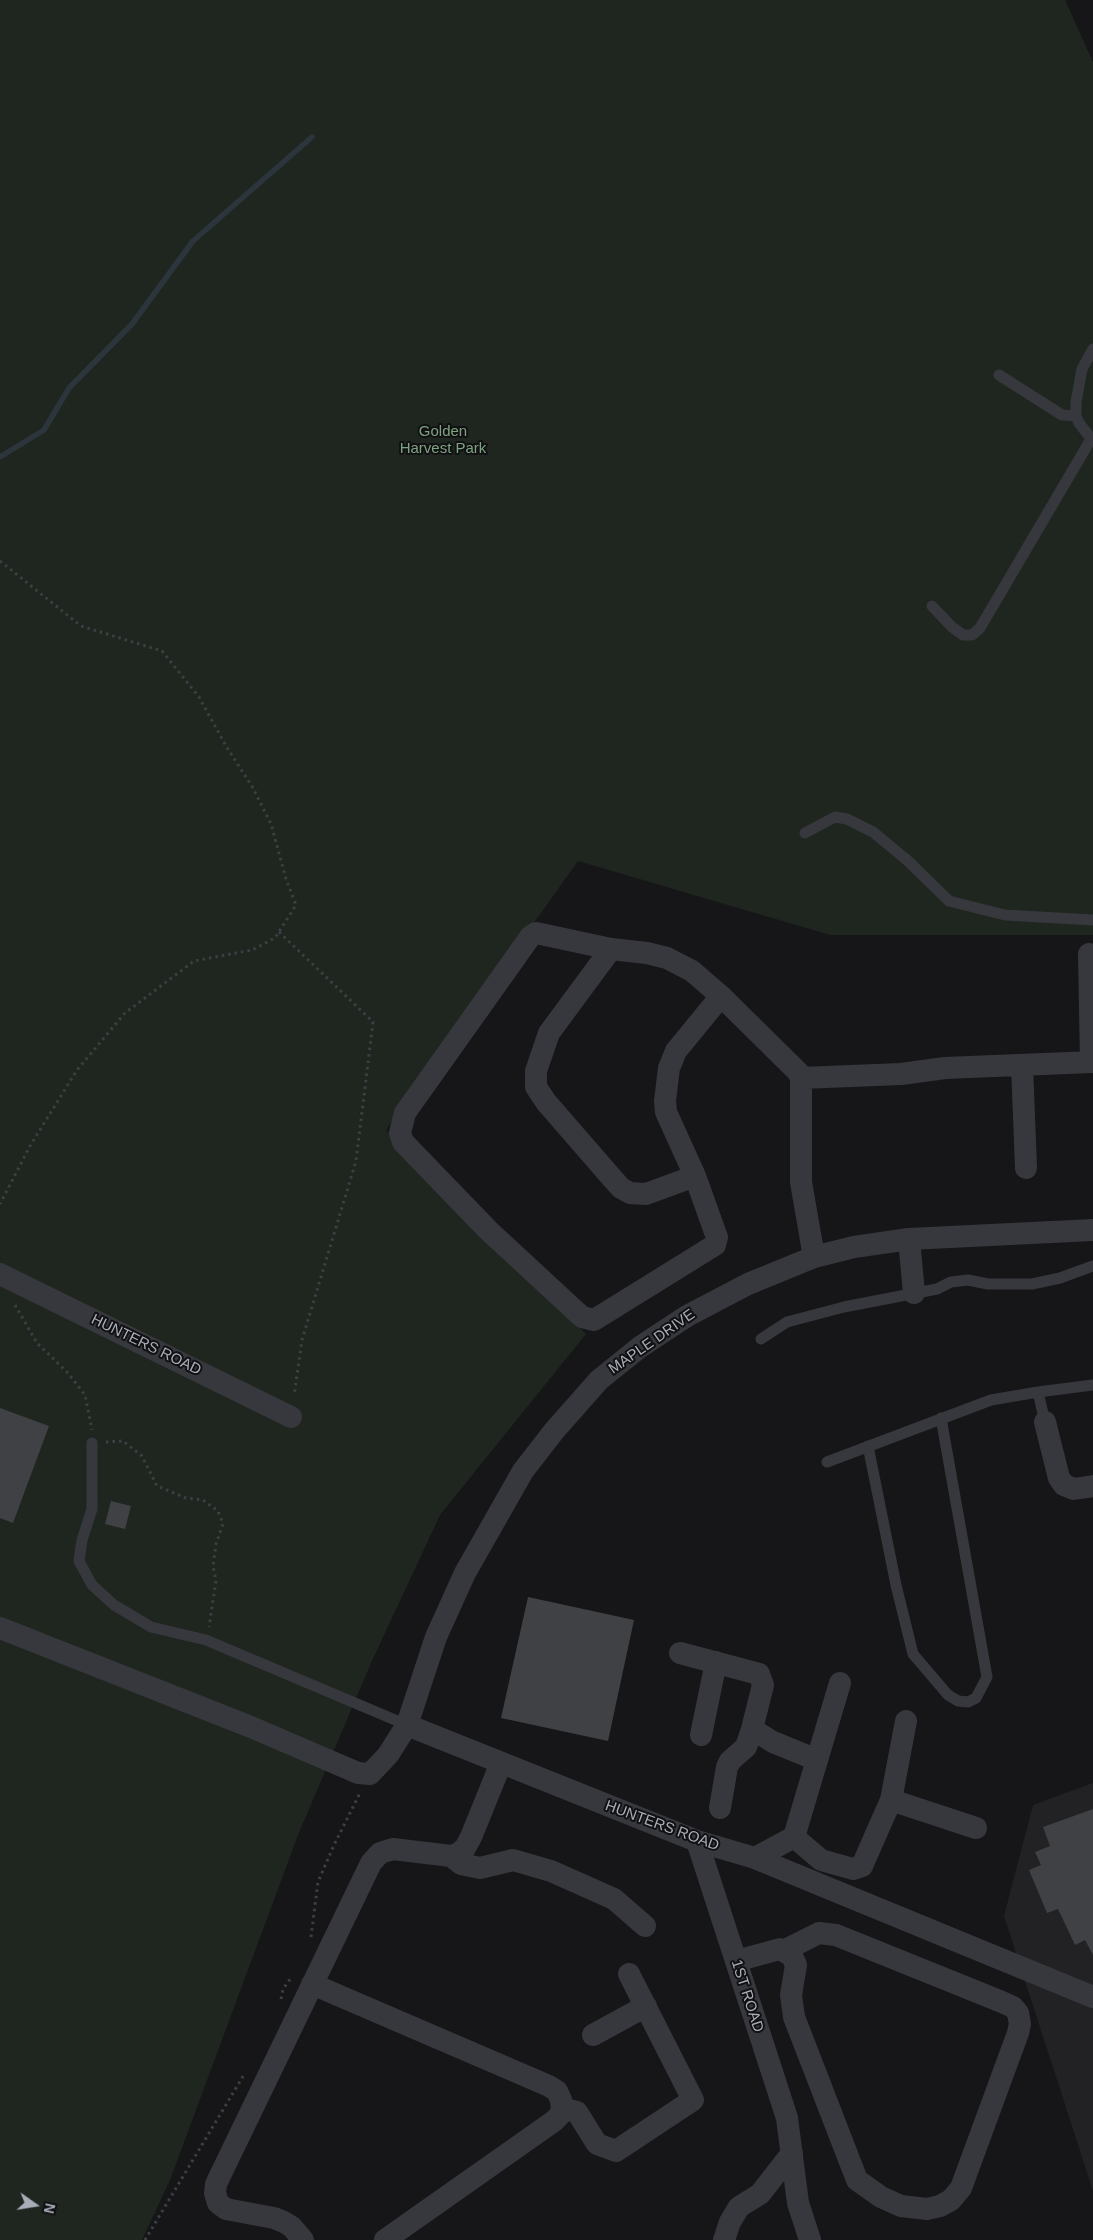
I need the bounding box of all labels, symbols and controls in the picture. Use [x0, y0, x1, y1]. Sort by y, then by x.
park label: Golden Harvest Park [400, 423, 486, 458]
street label: MAPLE DRIVE [606, 1306, 698, 1378]
street label: HUNTERS ROAD [88, 1311, 204, 1379]
street label: HUNTERS ROAD [603, 1797, 721, 1855]
street label: 1ST ROAD [727, 1958, 767, 2034]
north arrow [10, 2180, 60, 2230]
text: N [41, 2202, 59, 2215]

